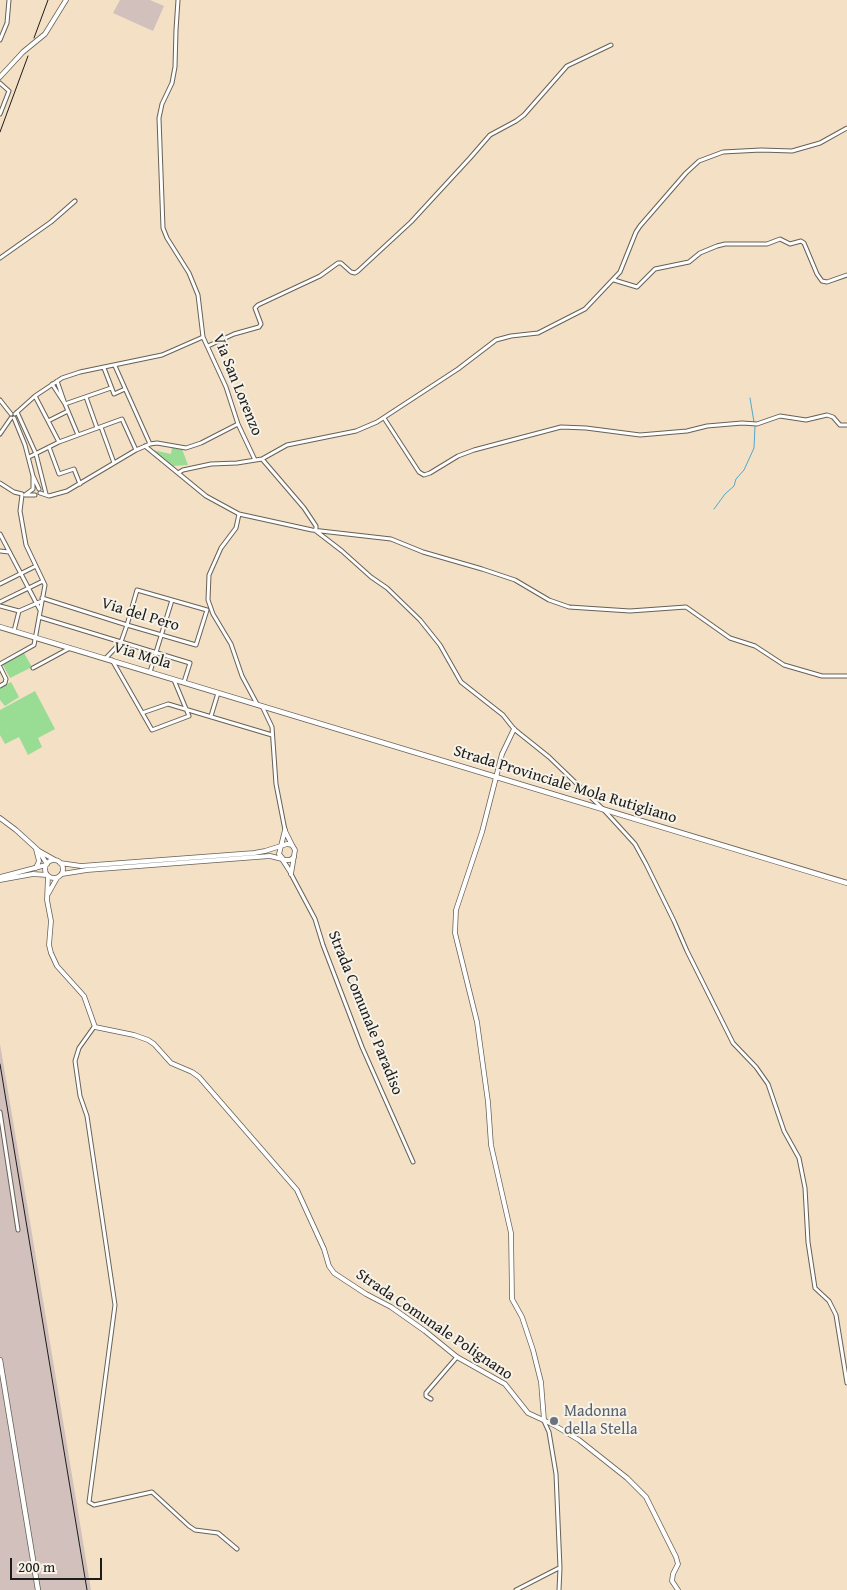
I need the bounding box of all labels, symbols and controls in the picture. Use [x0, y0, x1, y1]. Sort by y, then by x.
street label: Via San Lorenzo [208, 331, 266, 439]
street label: Via del Pero [99, 594, 181, 636]
street label: Via Mola [111, 638, 173, 674]
street label: Strada Provinciale Mola Rutigliano [451, 742, 679, 828]
street label: Strada Comunale Paradiso [323, 928, 407, 1098]
street label: Strada Comunale Polignano [352, 1265, 516, 1385]
place label: Madonna della Stella [564, 1402, 638, 1440]
marker: Madonna della Stella [548, 1415, 560, 1427]
scale bar [12, 1548, 105, 1580]
text: 200 m [18, 1556, 55, 1577]

